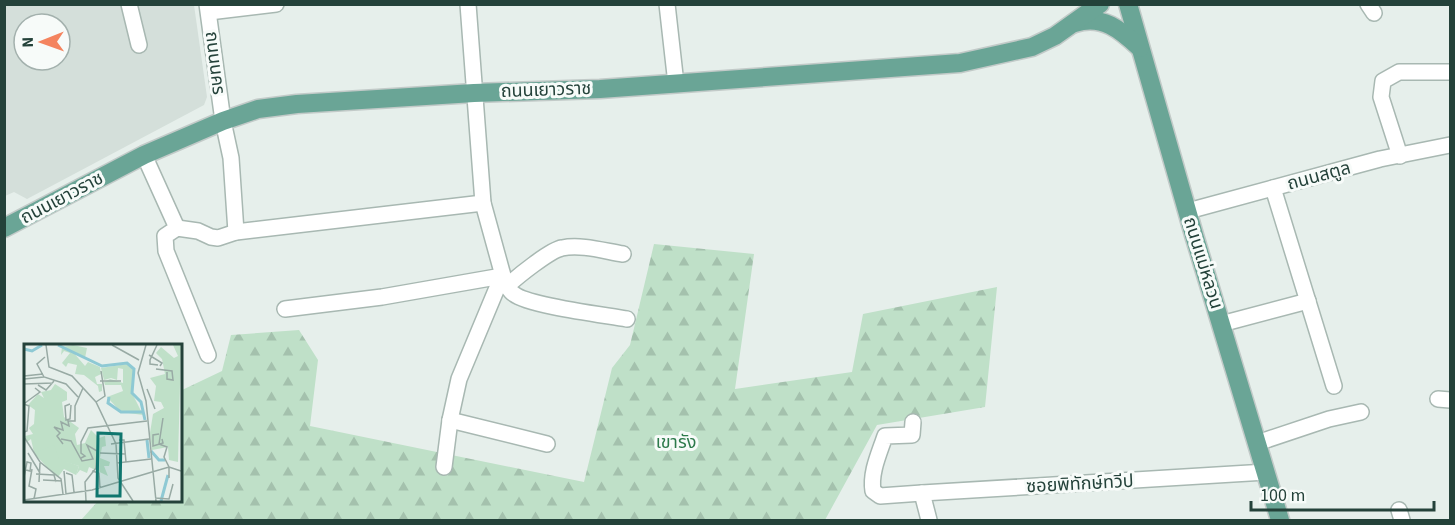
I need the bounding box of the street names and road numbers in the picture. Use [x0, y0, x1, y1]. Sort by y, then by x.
street label: ถนนนคร [199, 30, 231, 96]
street label: ถนนเยาวราช [500, 76, 592, 104]
street label: ถนนสตูล [1284, 156, 1354, 196]
street label: ถนนเยาวราช [16, 166, 108, 230]
street label: ถนนแม่หลวน [1177, 214, 1229, 312]
street label: ซอยพิทักษ์ทวีป [1026, 469, 1134, 499]

